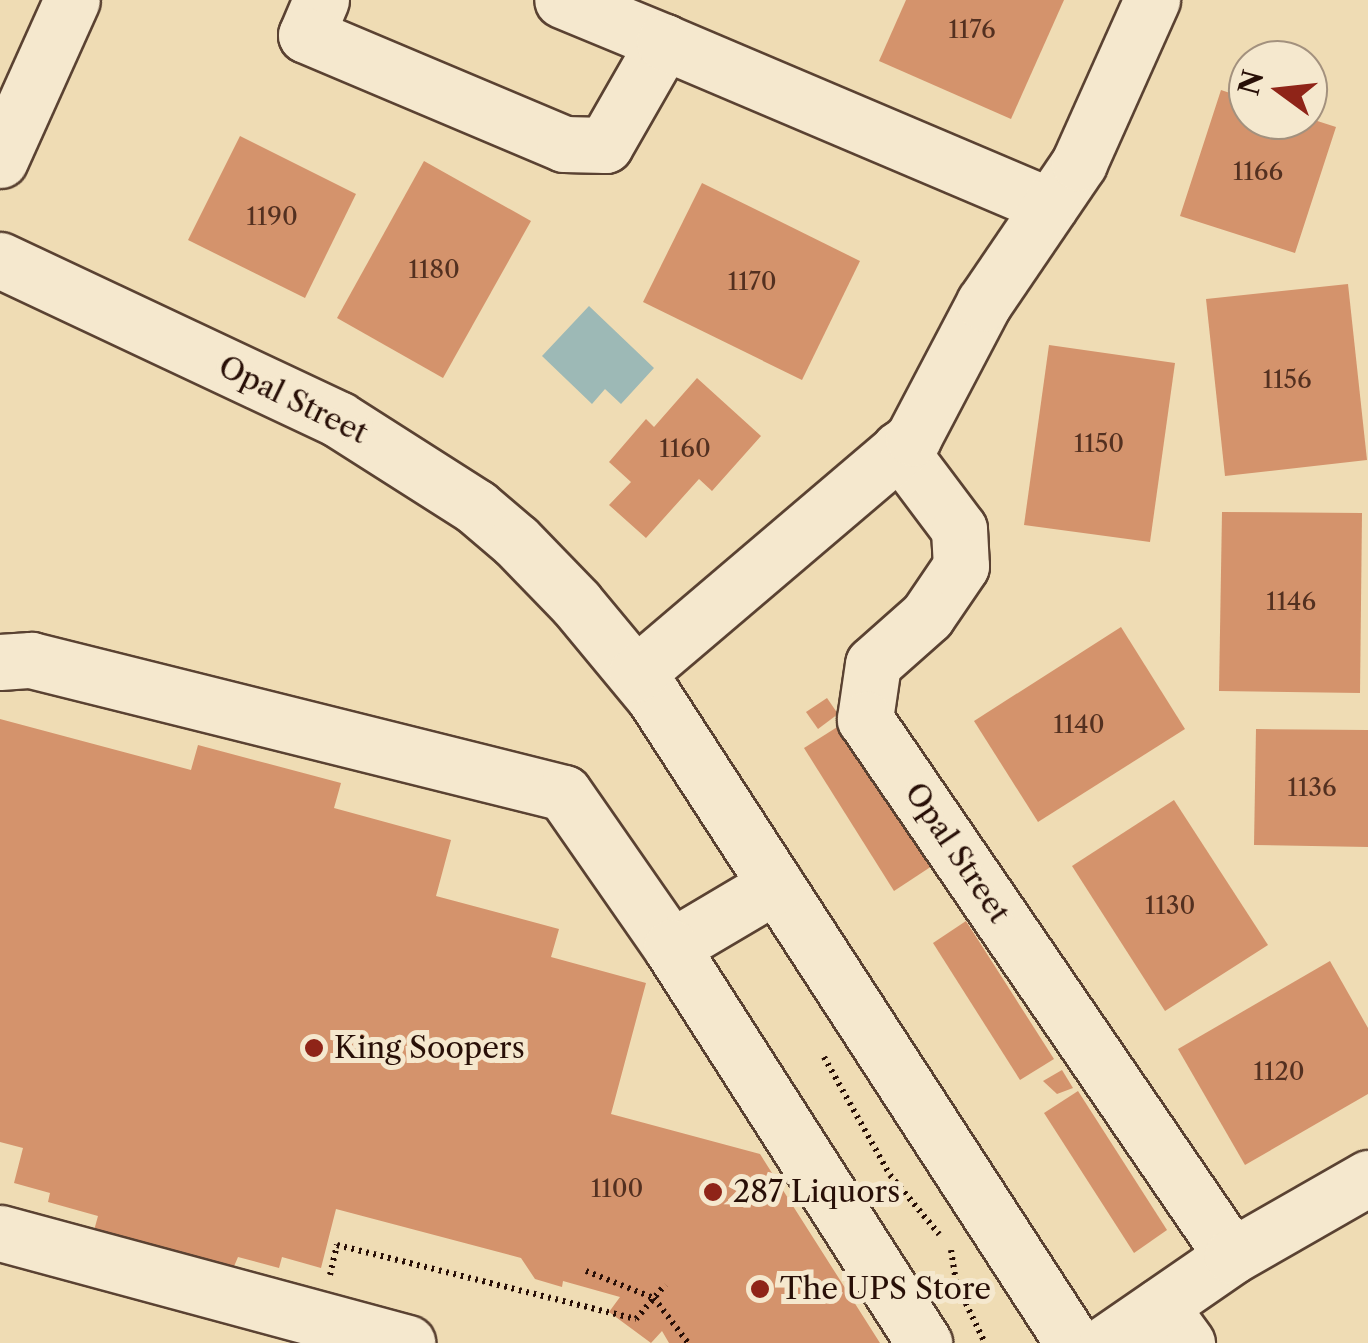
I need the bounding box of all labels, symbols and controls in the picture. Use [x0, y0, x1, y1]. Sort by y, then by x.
house number: 1176 [948, 15, 996, 45]
north arrow [1228, 40, 1328, 140]
text: N [1231, 67, 1271, 99]
house number: 1166 [1233, 157, 1283, 187]
house number: 1190 [246, 202, 298, 232]
house number: 1180 [408, 255, 460, 285]
house number: 1170 [727, 267, 777, 297]
street label: Opal Street [213, 348, 373, 452]
house number: 1156 [1262, 365, 1312, 395]
house number: 1150 [1074, 429, 1124, 459]
house number: 1160 [659, 434, 711, 464]
house number: 1146 [1266, 587, 1316, 617]
house number: 1140 [1053, 710, 1105, 740]
house number: 1136 [1287, 773, 1337, 803]
street label: Opal Street [897, 776, 1017, 930]
house number: 1130 [1145, 891, 1195, 921]
place label: King Soopers [334, 1030, 525, 1066]
marker: King Soopers [303, 1037, 325, 1059]
house number: 1120 [1253, 1057, 1305, 1087]
house number: 1100 [591, 1174, 643, 1204]
place label: 287 Liquors [733, 1174, 900, 1210]
marker: 287 Liquors [702, 1181, 724, 1203]
place label: The UPS Store [780, 1271, 991, 1307]
marker: The UPS Store [749, 1278, 771, 1300]

